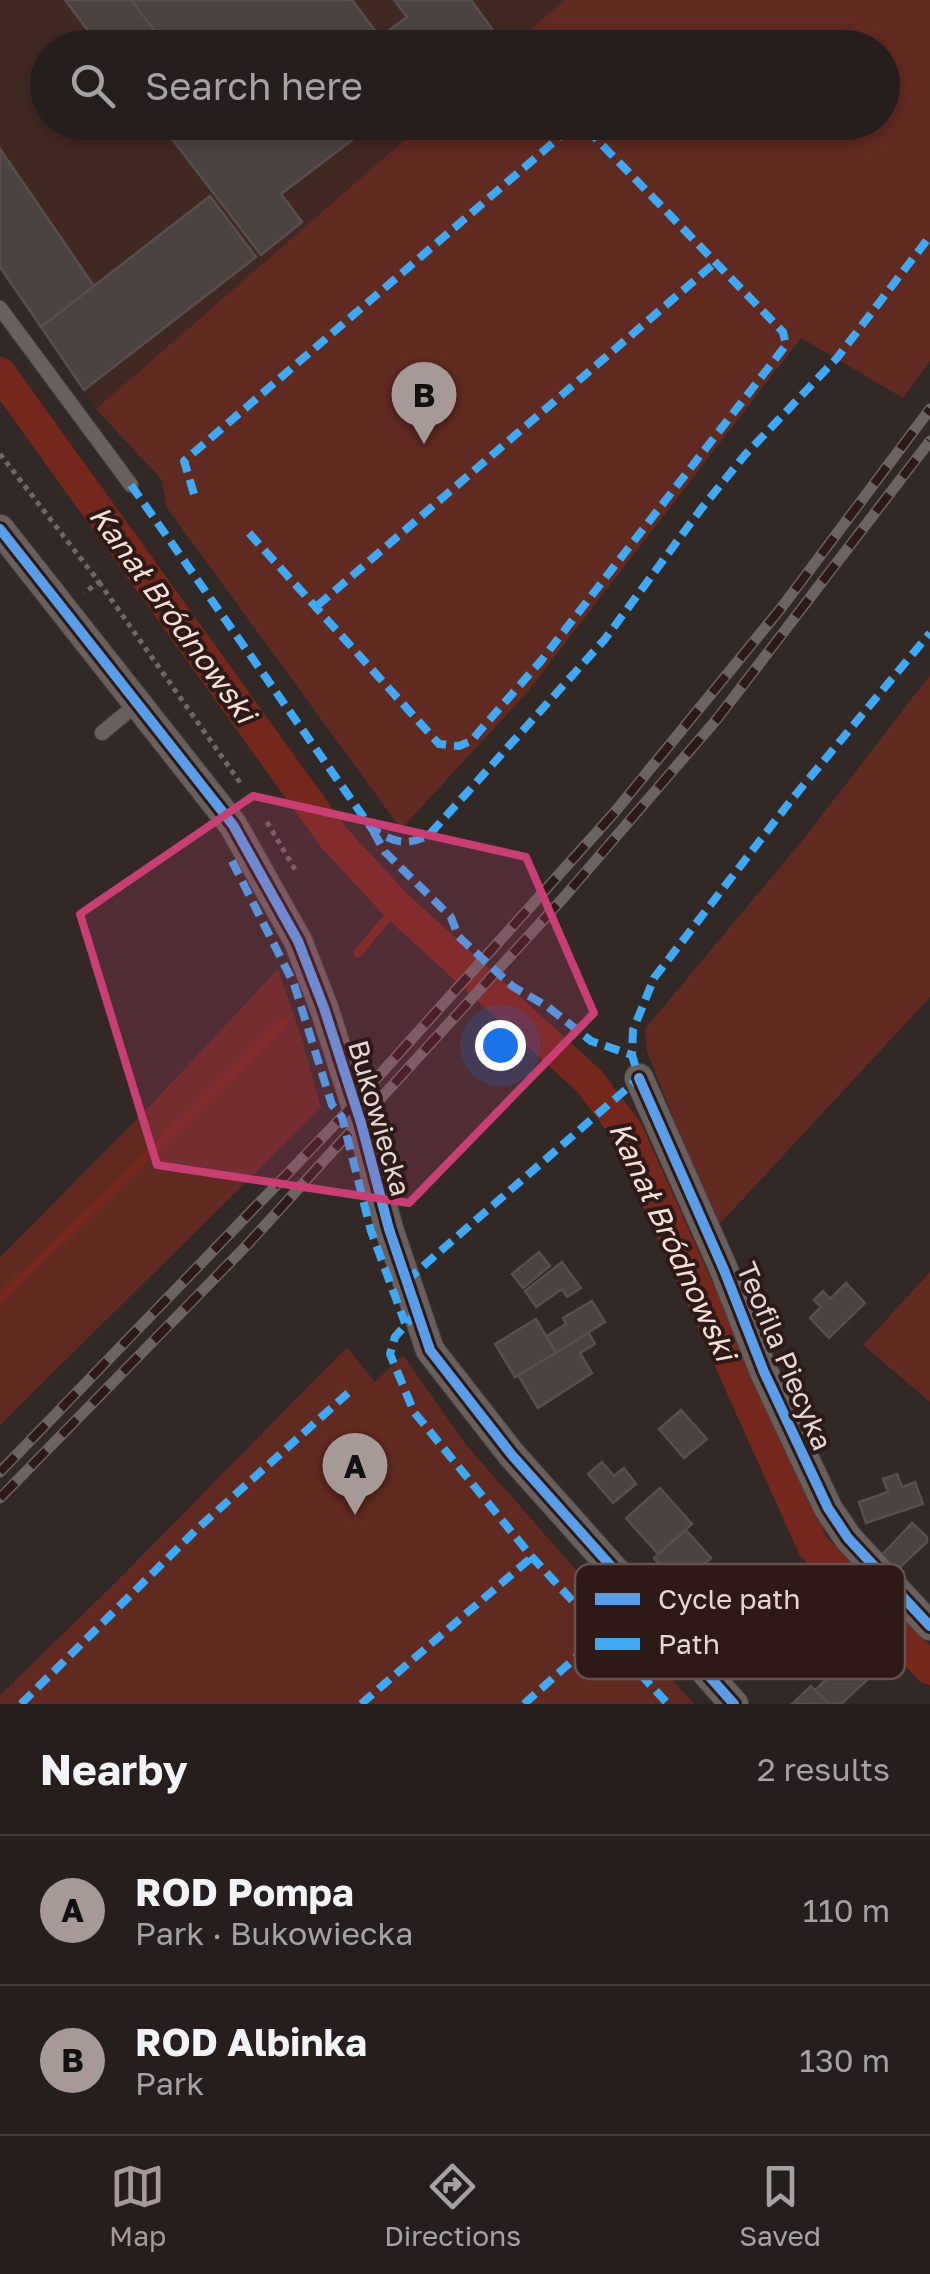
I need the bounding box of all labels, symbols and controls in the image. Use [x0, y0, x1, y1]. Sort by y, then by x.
search box [30, 30, 900, 140]
icon: search [65, 58, 120, 113]
text: Search here [145, 63, 363, 108]
pin: B [392, 362, 456, 444]
water label: Kanał Bródnowski [82, 498, 266, 732]
your location [475, 1020, 526, 1071]
street label: Bukowiecka [342, 1036, 418, 1200]
water label: Kanał Bródnowski [602, 1116, 745, 1369]
street label: Teofila Piecyka [731, 1257, 839, 1455]
pin: A [322, 1432, 388, 1515]
legend [575, 1564, 905, 1679]
text: Cycle path [658, 1582, 801, 1615]
text: Path [658, 1627, 720, 1660]
text: Nearby [40, 1744, 188, 1794]
text: 2 results [757, 1750, 890, 1788]
text: ROD Pompa [135, 1869, 354, 1914]
text: A [61, 1891, 84, 1929]
text: 110 m [803, 1891, 890, 1929]
text: Park · Bukowiecka [135, 1914, 413, 1952]
text: ROD Albinka [135, 2019, 367, 2064]
text: B [61, 2041, 84, 2079]
text: 130 m [800, 2041, 890, 2079]
text: Park [135, 2064, 204, 2102]
tab: Map [109, 2159, 166, 2252]
tab: Directions [384, 2159, 521, 2252]
tab: Saved [739, 2159, 821, 2252]

